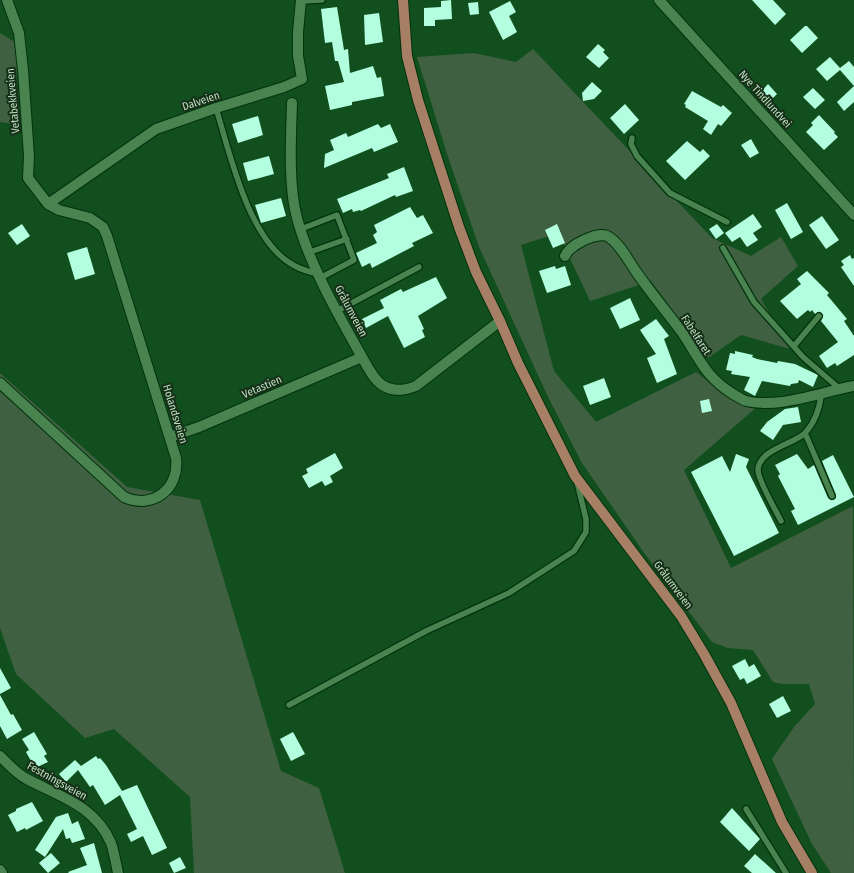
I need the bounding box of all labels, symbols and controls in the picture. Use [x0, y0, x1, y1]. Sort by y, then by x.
street label: Vetabekkveien [4, 68, 22, 134]
street label: Nye Tindlundvei [736, 68, 794, 130]
street label: Dalveien [181, 89, 221, 113]
street label: Grålumveien [332, 283, 370, 339]
street label: Fabelfaret [678, 313, 714, 358]
street label: Vetastien [240, 373, 284, 401]
street label: Holandsveien [160, 383, 190, 445]
street label: Grålumveien [651, 559, 695, 611]
street label: Festningsveien [25, 759, 89, 803]

